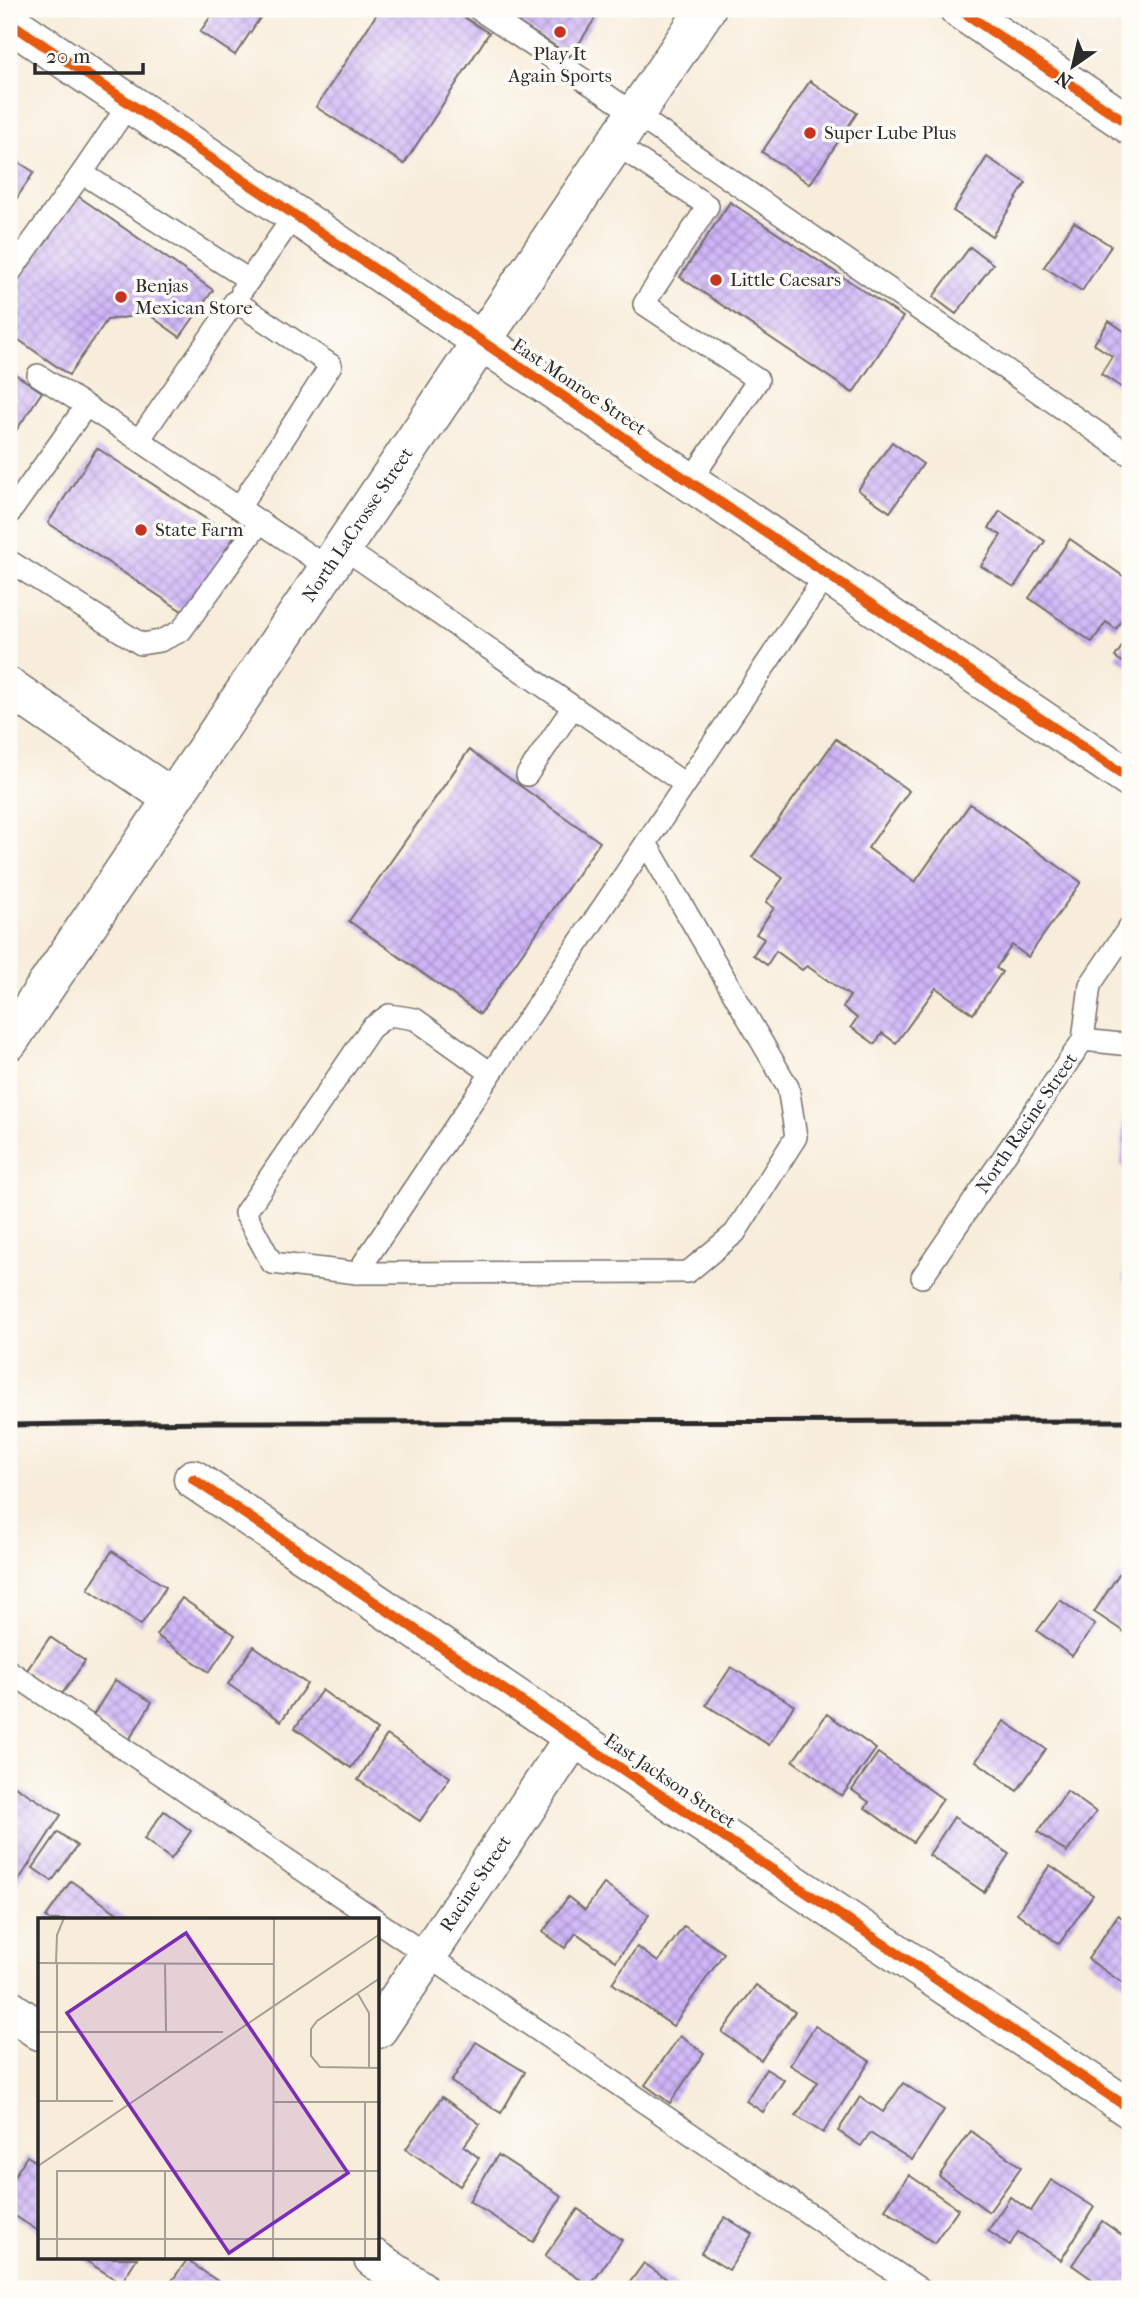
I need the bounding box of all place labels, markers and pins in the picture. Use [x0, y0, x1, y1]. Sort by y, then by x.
marker: Play It Again Sports [552, 24, 568, 40]
place label: Play It Again Sports [507, 43, 612, 87]
place label: Super Lube Plus [824, 122, 956, 144]
marker: Super Lube Plus [802, 125, 818, 141]
place label: Little Caesars [730, 269, 841, 291]
marker: Little Caesars [708, 272, 724, 288]
place label: Benjas Mexican Store [135, 275, 253, 319]
marker: Benjas Mexican Store [113, 289, 129, 305]
place label: State Farm [155, 519, 244, 541]
marker: State Farm [133, 522, 149, 538]

